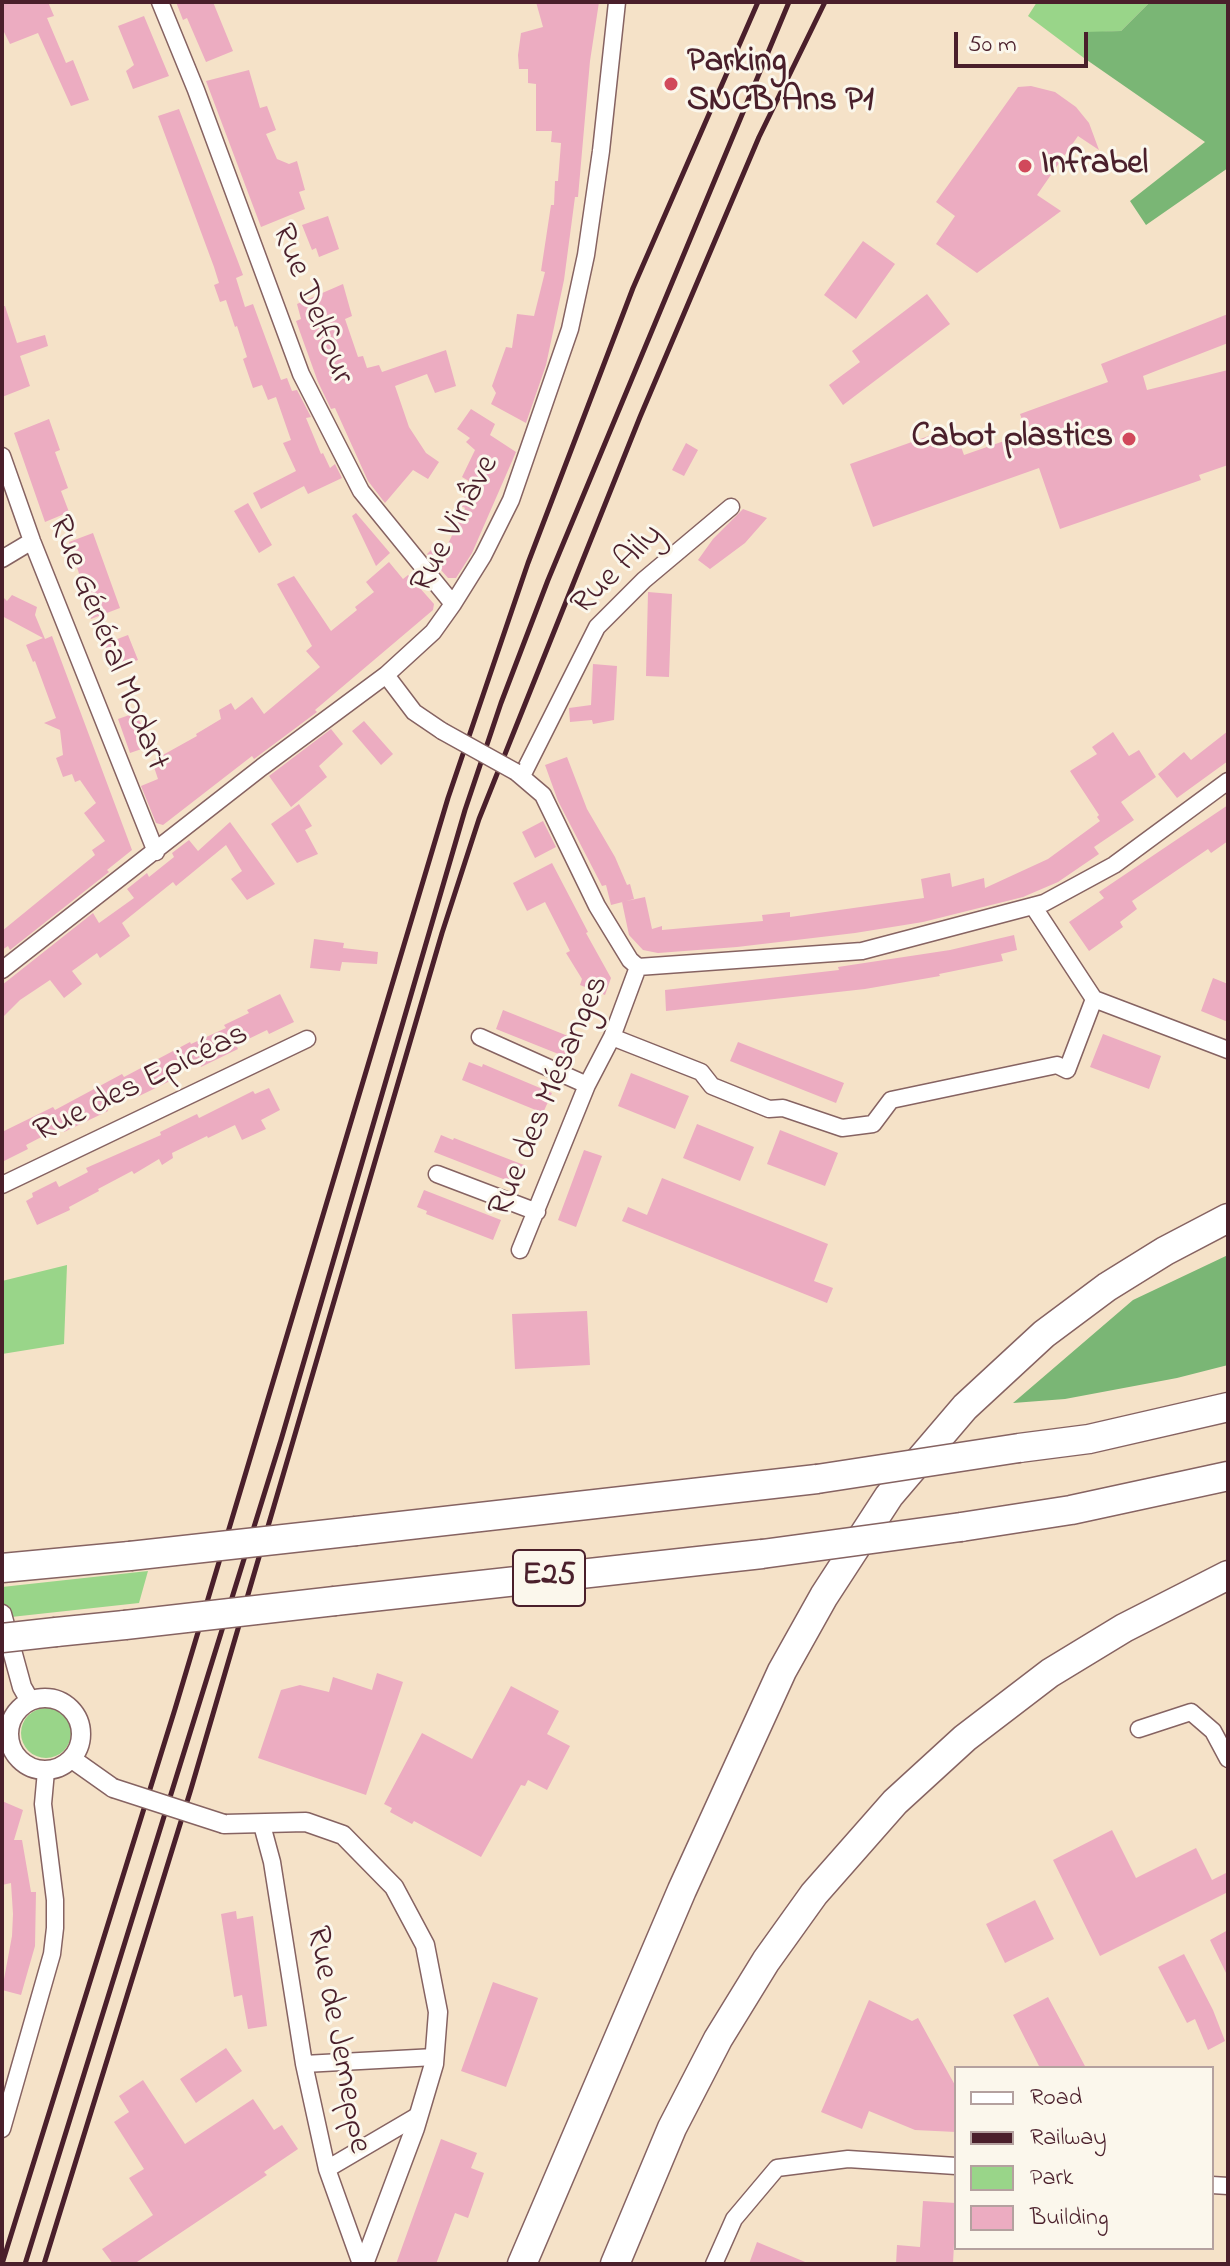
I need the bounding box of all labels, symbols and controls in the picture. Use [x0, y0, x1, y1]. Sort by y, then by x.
scale bar [958, 16, 1092, 66]
text: 50 m [968, 28, 1017, 63]
place label: Parking SNCB Ans P1 [687, 44, 874, 124]
marker: Parking SNCB Ans P1 [662, 75, 680, 93]
place label: Infrabel [1041, 146, 1148, 186]
marker: Infrabel [1016, 157, 1034, 175]
street label: Rue Delfour [259, 219, 361, 391]
place label: Cabot plastics [912, 419, 1113, 459]
marker: Cabot plastics [1120, 430, 1138, 448]
street label: Rue Vinâve [404, 449, 510, 601]
street label: Rue Général Modart [36, 511, 176, 777]
street label: Rue Aily [564, 516, 674, 626]
street label: Rue des Mésanges [482, 970, 620, 1224]
street label: Rue des Epicéas [28, 1016, 256, 1154]
road number: E25 [513, 1550, 585, 1606]
street label: Rue de Jemeppe [294, 1923, 378, 2157]
legend [954, 2066, 1214, 2250]
text: Road [1030, 2081, 1082, 2116]
text: Railway [1030, 2121, 1107, 2156]
text: Park [1030, 2161, 1073, 2196]
text: Building [1030, 2201, 1109, 2236]

